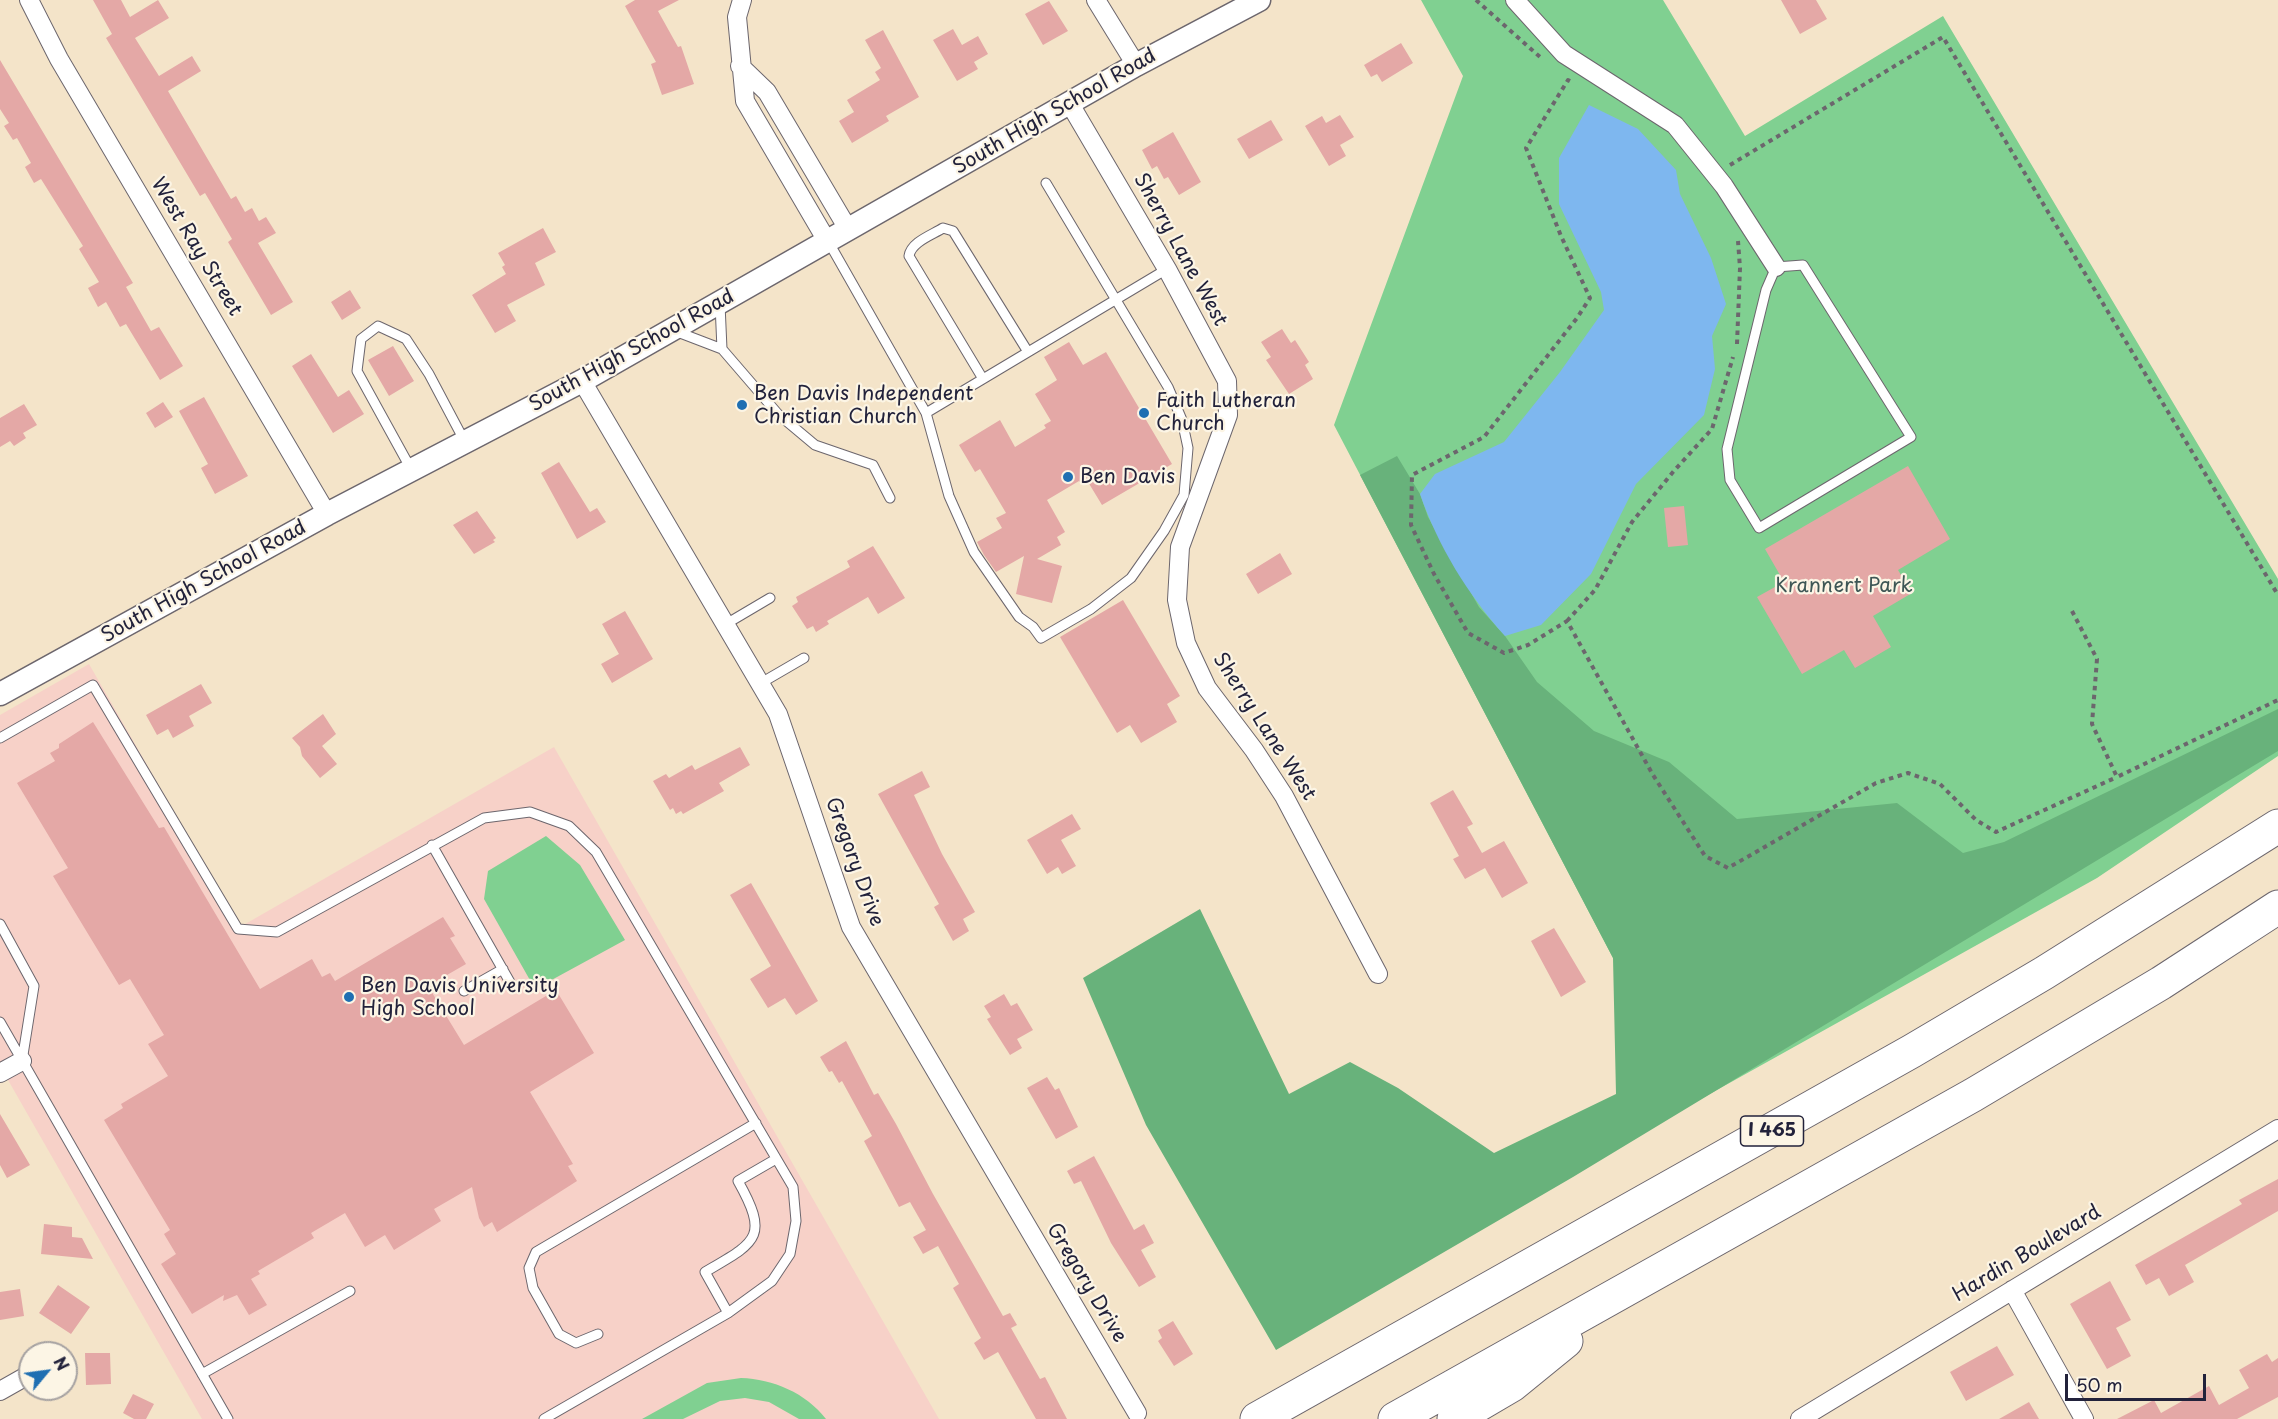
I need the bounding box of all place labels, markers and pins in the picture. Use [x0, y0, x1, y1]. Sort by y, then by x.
place label: Ben Davis Independent Christian Church [754, 382, 973, 429]
place label: Faith Lutheran Church [1156, 389, 1296, 436]
marker: Ben Davis Independent Christian Church [735, 398, 749, 412]
marker: Faith Lutheran Church [1137, 406, 1151, 420]
place label: Ben Davis [1080, 465, 1175, 489]
marker: Ben Davis [1061, 470, 1075, 484]
place label: Ben Davis University High School [361, 974, 559, 1021]
marker: Ben Davis University High School [342, 990, 356, 1004]

